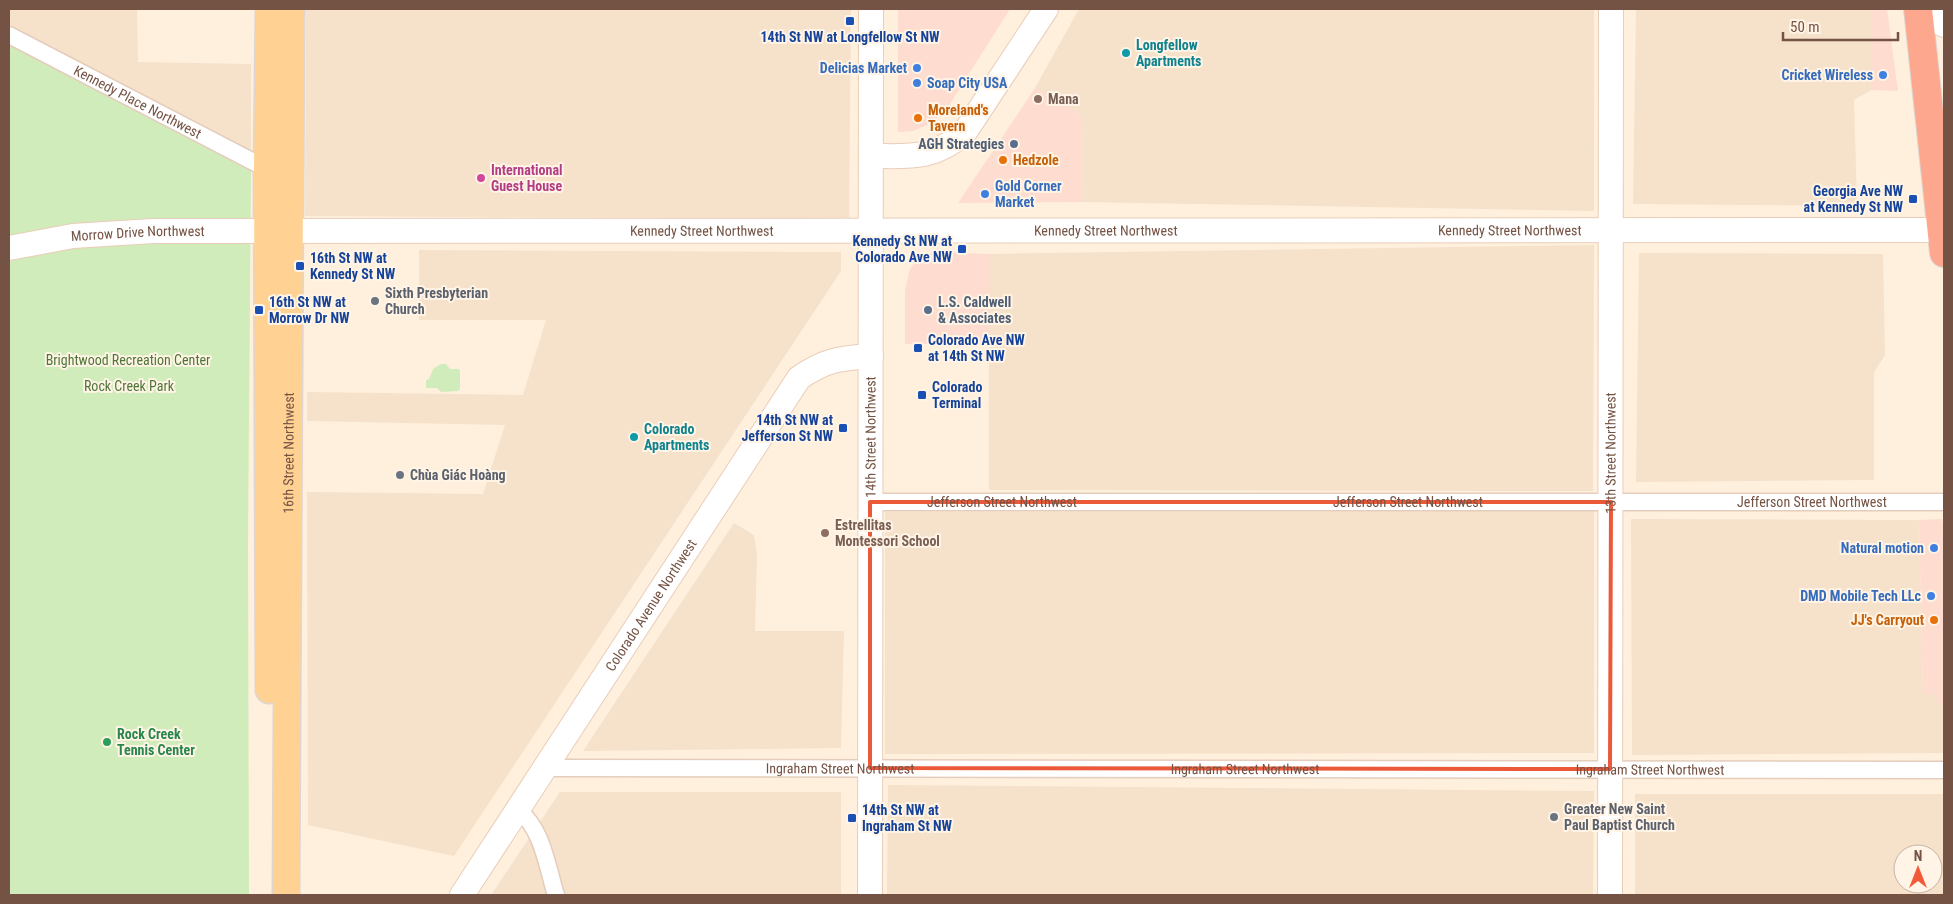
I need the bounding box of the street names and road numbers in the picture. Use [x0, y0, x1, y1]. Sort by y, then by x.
street label: Kennedy Place Northwest [71, 62, 204, 142]
street label: Kennedy Street Northwest [1034, 222, 1178, 239]
street label: Kennedy Street Northwest [1438, 222, 1582, 238]
street label: Morrow Drive Northwest [70, 223, 205, 244]
street label: Kennedy Street Northwest [630, 223, 774, 239]
street label: 14th Street Northwest [862, 376, 879, 498]
street label: 16th Street Northwest [280, 392, 297, 514]
street label: 13th Street Northwest [1602, 392, 1619, 514]
street label: Jefferson Street Northwest [927, 494, 1077, 510]
street label: Jefferson Street Northwest [1333, 494, 1483, 510]
street label: Jefferson Street Northwest [1737, 494, 1887, 510]
street label: Colorado Avenue Northwest [602, 536, 700, 674]
street label: Ingraham Street Northwest [766, 760, 914, 777]
street label: Ingraham Street Northwest [1171, 761, 1319, 777]
street label: Ingraham Street Northwest [1576, 761, 1724, 778]

